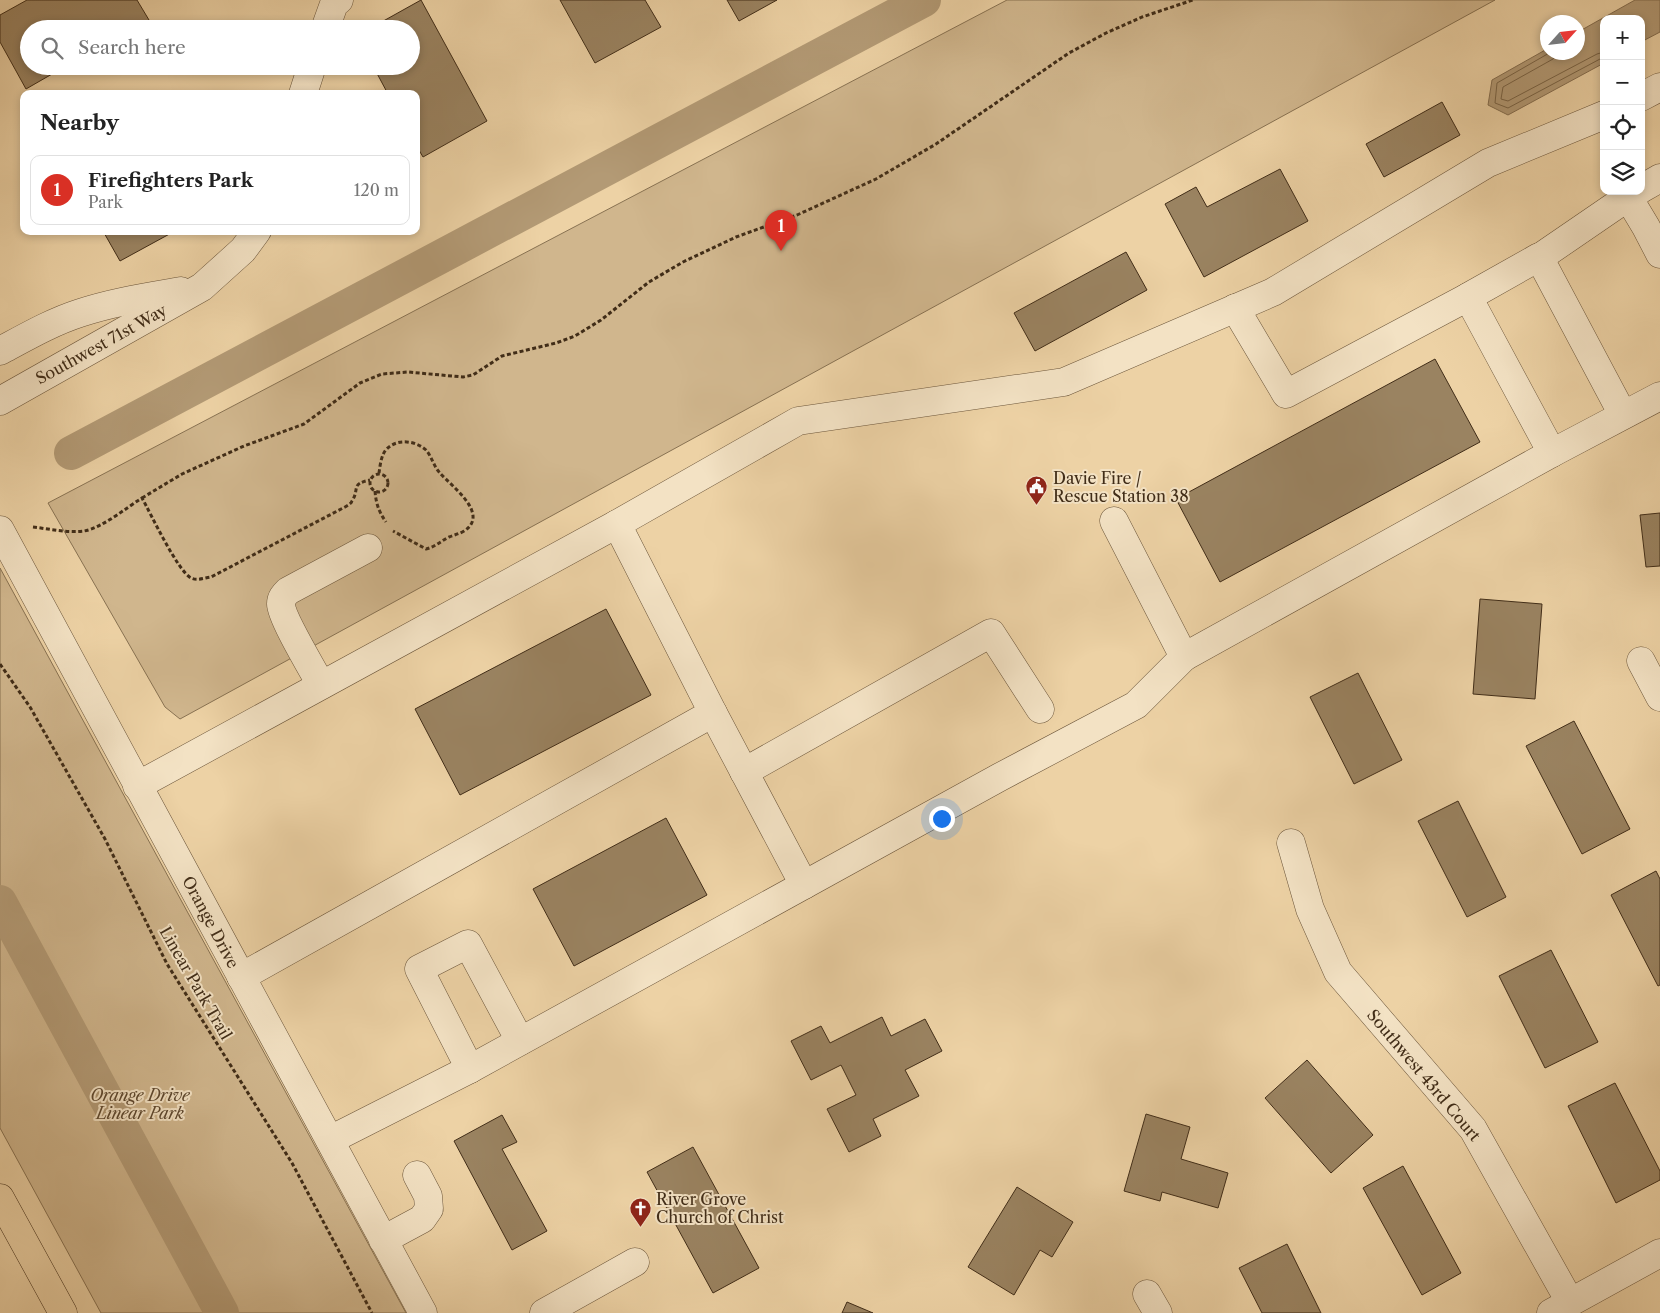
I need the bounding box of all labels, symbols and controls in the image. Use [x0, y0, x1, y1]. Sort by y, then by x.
north arrow [1540, 15, 1585, 60]
map controls [1600, 15, 1645, 195]
button: + [1600, 15, 1645, 60]
search box [20, 20, 420, 75]
icon: search [38, 34, 66, 62]
text: Search here [78, 36, 186, 59]
button: − [1600, 60, 1645, 105]
button: locate [1600, 105, 1645, 150]
text: Nearby [40, 110, 119, 135]
button: layers [1600, 150, 1645, 195]
text: Firefighters Park [88, 169, 253, 192]
text: 1 [53, 180, 61, 200]
text: 120 m [354, 180, 399, 200]
text: Park [88, 192, 123, 212]
pin: 1 [765, 210, 797, 251]
street label: Southwest 71st Way [32, 299, 171, 388]
place label: Davie Fire / Rescue Station 38 [1053, 468, 1189, 506]
public building icon: Davie Fire / Rescue Station 38 [1025, 475, 1049, 506]
your location [929, 806, 955, 832]
street label: Orange Drive [178, 872, 244, 972]
street label: Linear Park Trail [155, 923, 237, 1043]
street label: Southwest 43rd Court [1363, 1005, 1485, 1145]
park label: Orange Drive Linear Park [90, 1085, 191, 1123]
place label: River Grove Church of Christ [656, 1189, 784, 1227]
church icon: River Grove Church of Christ [628, 1196, 652, 1227]

